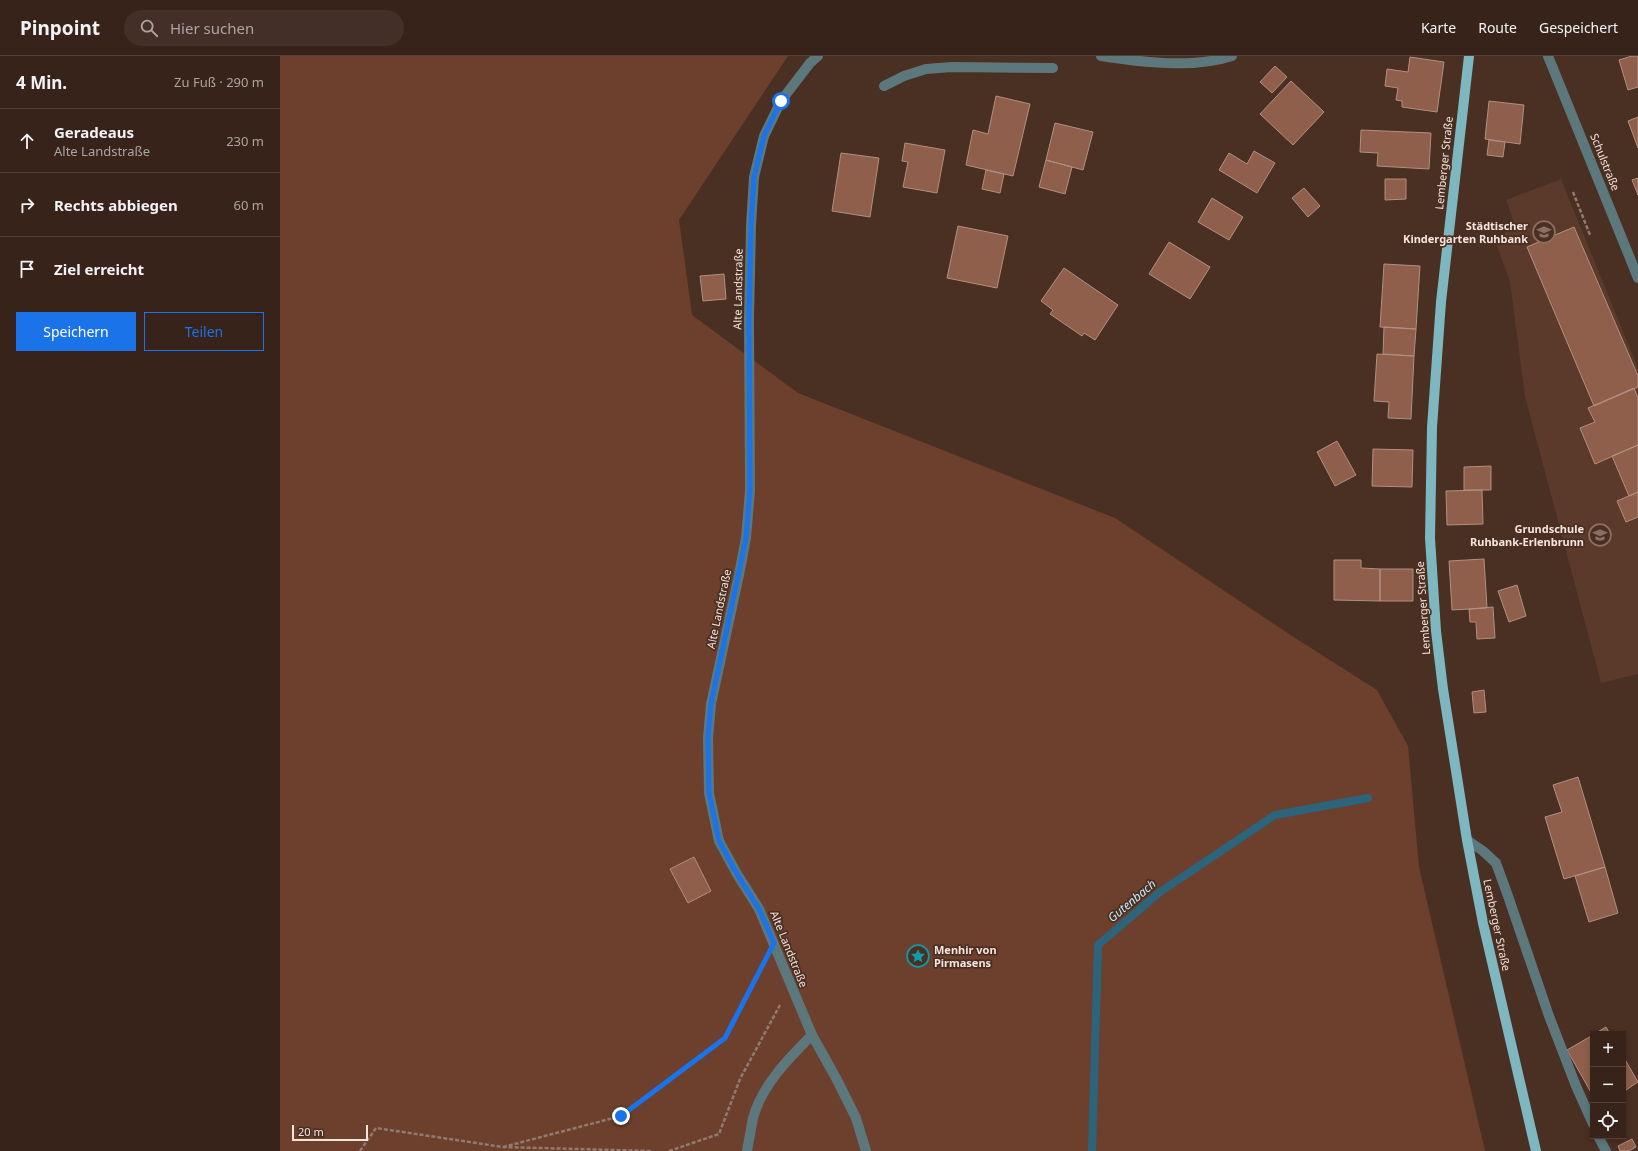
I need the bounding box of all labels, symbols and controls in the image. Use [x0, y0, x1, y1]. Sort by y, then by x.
search box [124, 10, 404, 46]
text: Pinpoint [20, 15, 100, 41]
icon: search [138, 17, 160, 39]
text: Hier suchen [170, 18, 254, 38]
text: Karte [1421, 18, 1456, 37]
text: Route [1478, 18, 1517, 37]
text: Gespeichert [1539, 18, 1618, 37]
text: 4 Min. [16, 71, 67, 94]
text: Zu Fuß · 290 m [174, 73, 264, 91]
route start [772, 92, 790, 110]
street label: Lemberger Straße [1431, 116, 1456, 210]
text: Geradeaus [54, 122, 134, 142]
icon: ahead [16, 130, 38, 152]
street label: Schulstraße [1587, 131, 1624, 193]
text: 230 m [226, 132, 264, 150]
text: Alte Landstraße [54, 142, 150, 160]
icon: right [16, 194, 38, 216]
text: Rechts abbiegen [54, 195, 178, 215]
text: 60 m [234, 196, 264, 214]
place label: Städtischer Kindergarten Ruhbank [1403, 218, 1528, 246]
school or university icon: Städtischer Kindergarten Ruhbank [1531, 219, 1557, 245]
street label: Alte Landstraße [729, 248, 746, 330]
icon: arrive [16, 258, 38, 280]
text: Ziel erreicht [54, 259, 144, 279]
button: Speichern [16, 312, 136, 351]
button: Teilen [144, 312, 264, 351]
place label: Grundschule Ruhbank-Erlenbrunn [1470, 521, 1584, 549]
school or university icon: Grundschule Ruhbank-Erlenbrunn [1587, 522, 1613, 548]
street label: Lemberger Straße [1412, 561, 1433, 655]
street label: Alte Landstraße [703, 568, 734, 650]
water label: Gutenbach [1104, 875, 1159, 926]
street label: Lemberger Straße [1480, 878, 1515, 972]
street label: Alte Landstraße [767, 908, 812, 989]
place label: Menhir von Pirmasens [934, 942, 997, 970]
place icon: Menhir von Pirmasens [905, 943, 931, 969]
map controls [1590, 1031, 1626, 1139]
button: + [1590, 1031, 1626, 1067]
button: − [1590, 1067, 1626, 1103]
button: locate [1590, 1103, 1626, 1139]
route end [612, 1107, 630, 1125]
scale bar [292, 1123, 368, 1142]
text: 20 m [298, 1124, 324, 1139]

